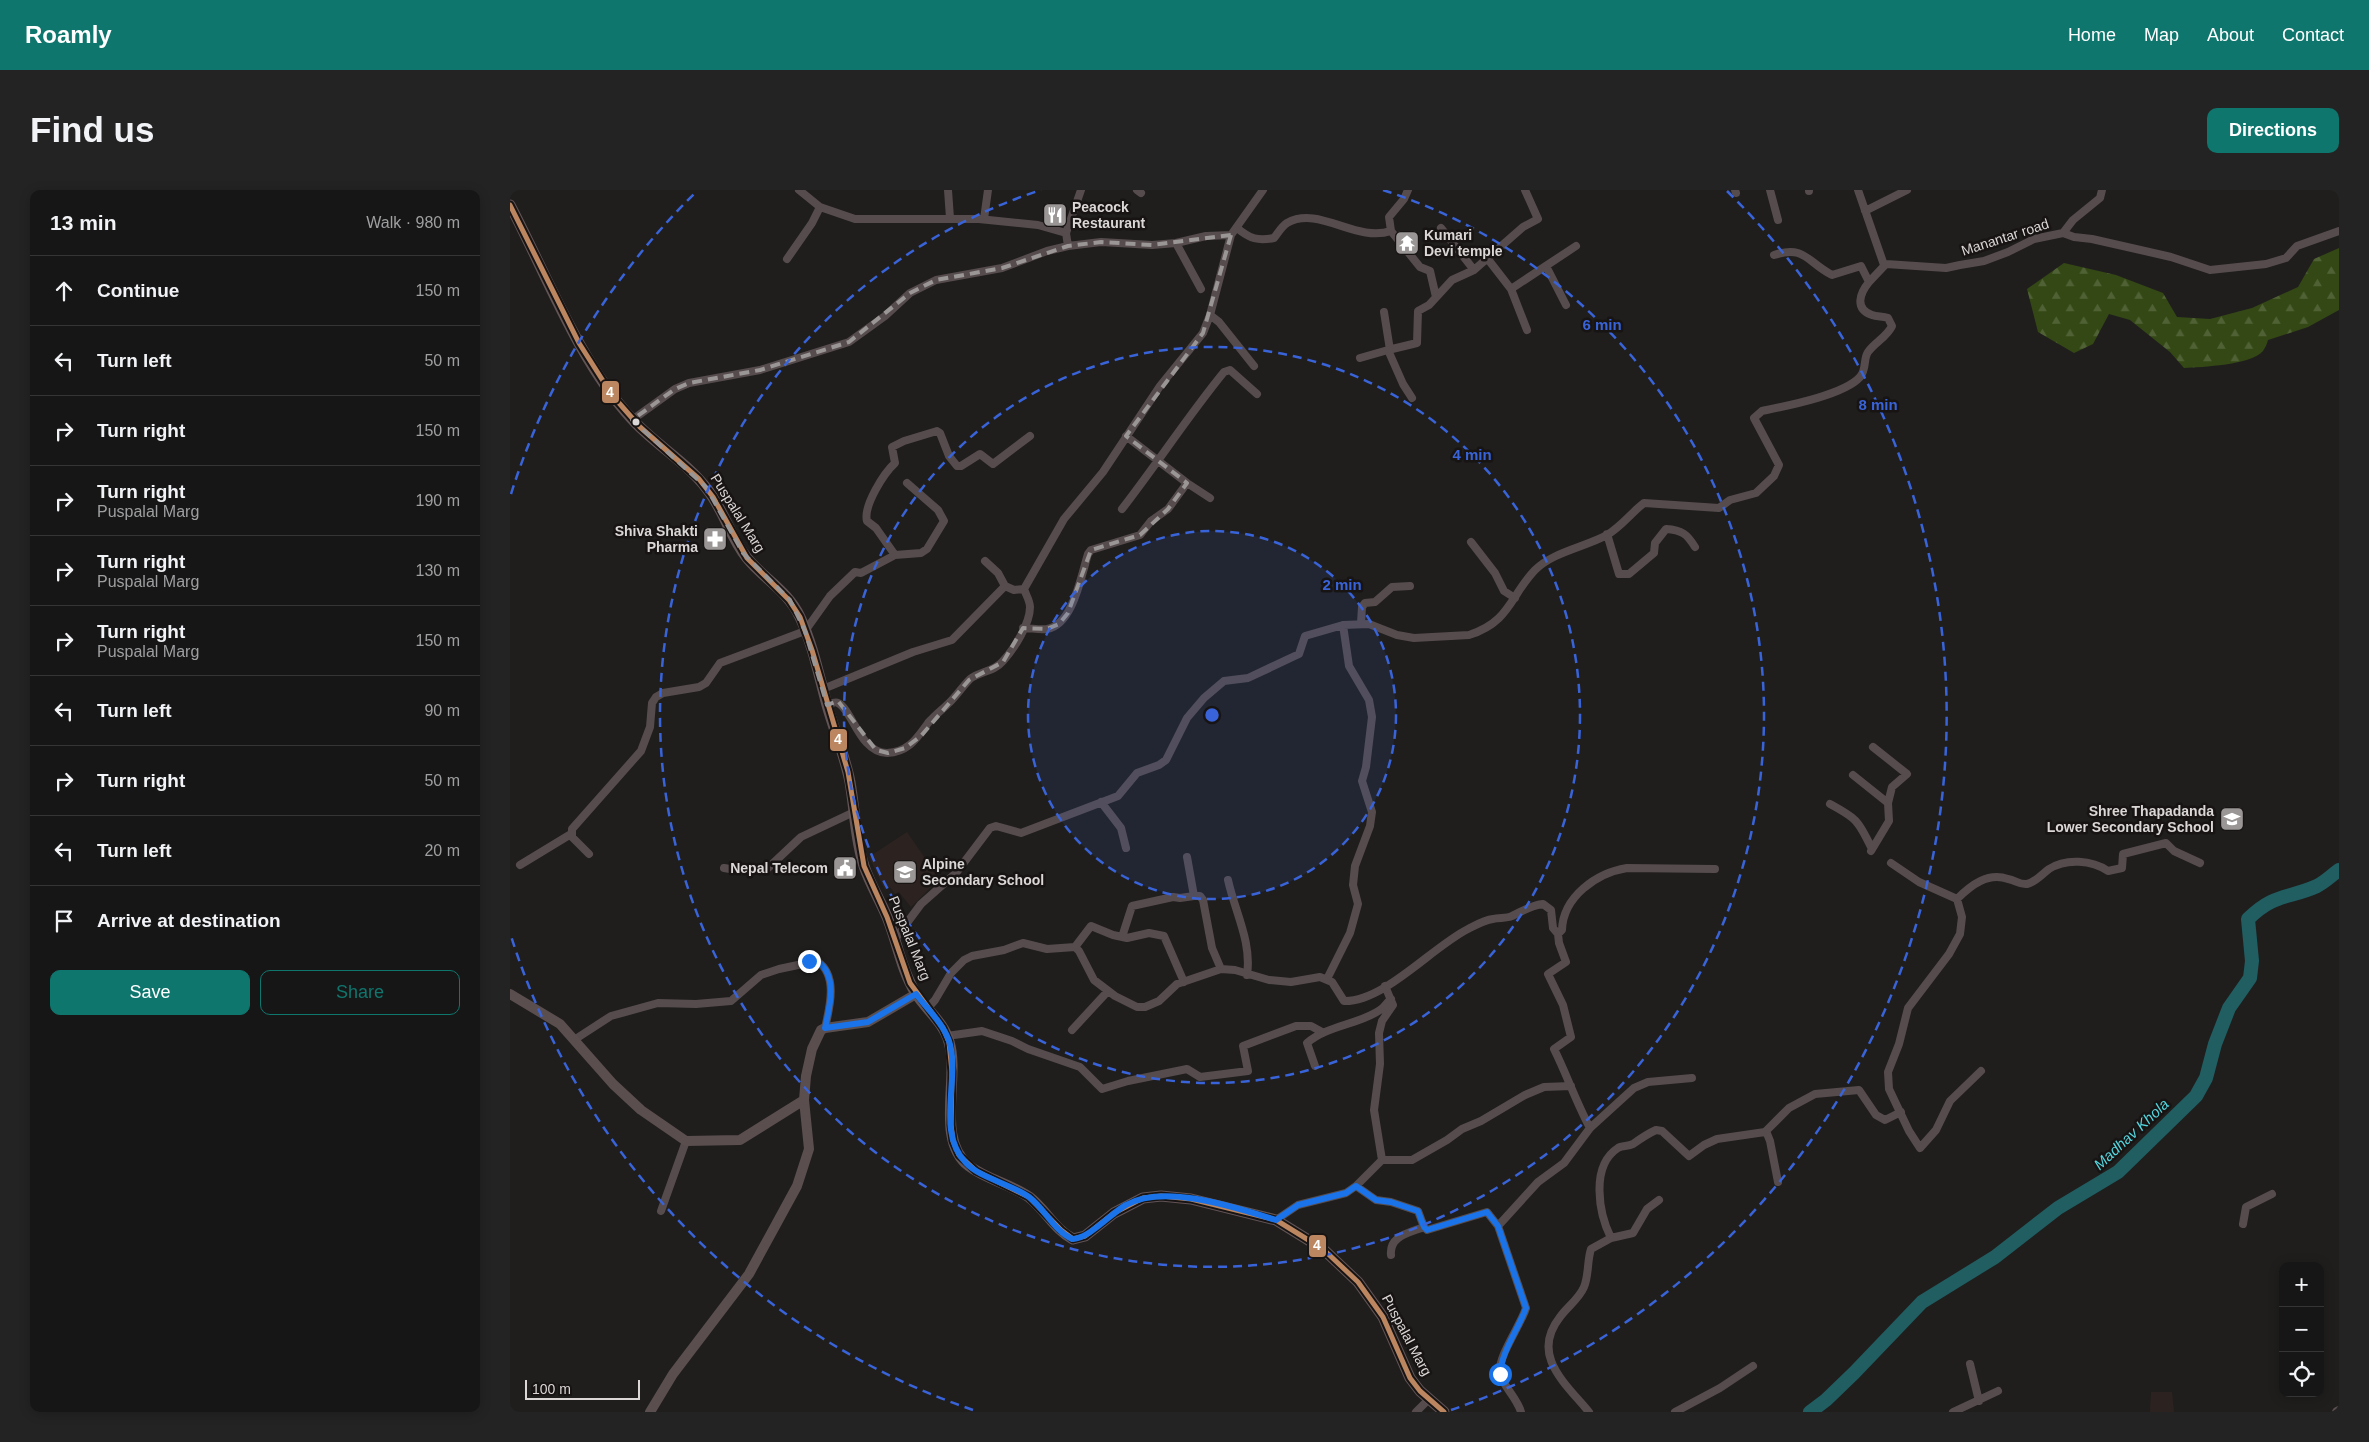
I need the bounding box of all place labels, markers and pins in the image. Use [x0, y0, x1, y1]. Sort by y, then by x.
place label: Peacock Restaurant [1072, 199, 1145, 231]
restaurant icon: Peacock Restaurant [1042, 202, 1068, 228]
place label: Kumari Devi temple [1424, 227, 1503, 259]
temple icon: Kumari Devi temple [1394, 230, 1420, 256]
unlabelled marker [631, 417, 641, 427]
place label: Shiva Shakti Pharma [615, 523, 698, 555]
pharmacy icon: Shiva Shakti Pharma [702, 526, 728, 552]
centre of rings [1203, 706, 1221, 724]
place label: Shree Thapadanda Lower Secondary School [2047, 803, 2214, 835]
school or university icon: Shree Thapadanda Lower Secondary School [2219, 806, 2245, 832]
public building icon: Nepal Telecom [832, 855, 858, 881]
place label: Alpine Secondary School [922, 856, 1044, 888]
school or university icon: Alpine Secondary School [892, 859, 918, 885]
place label: Nepal Telecom [730, 860, 828, 876]

